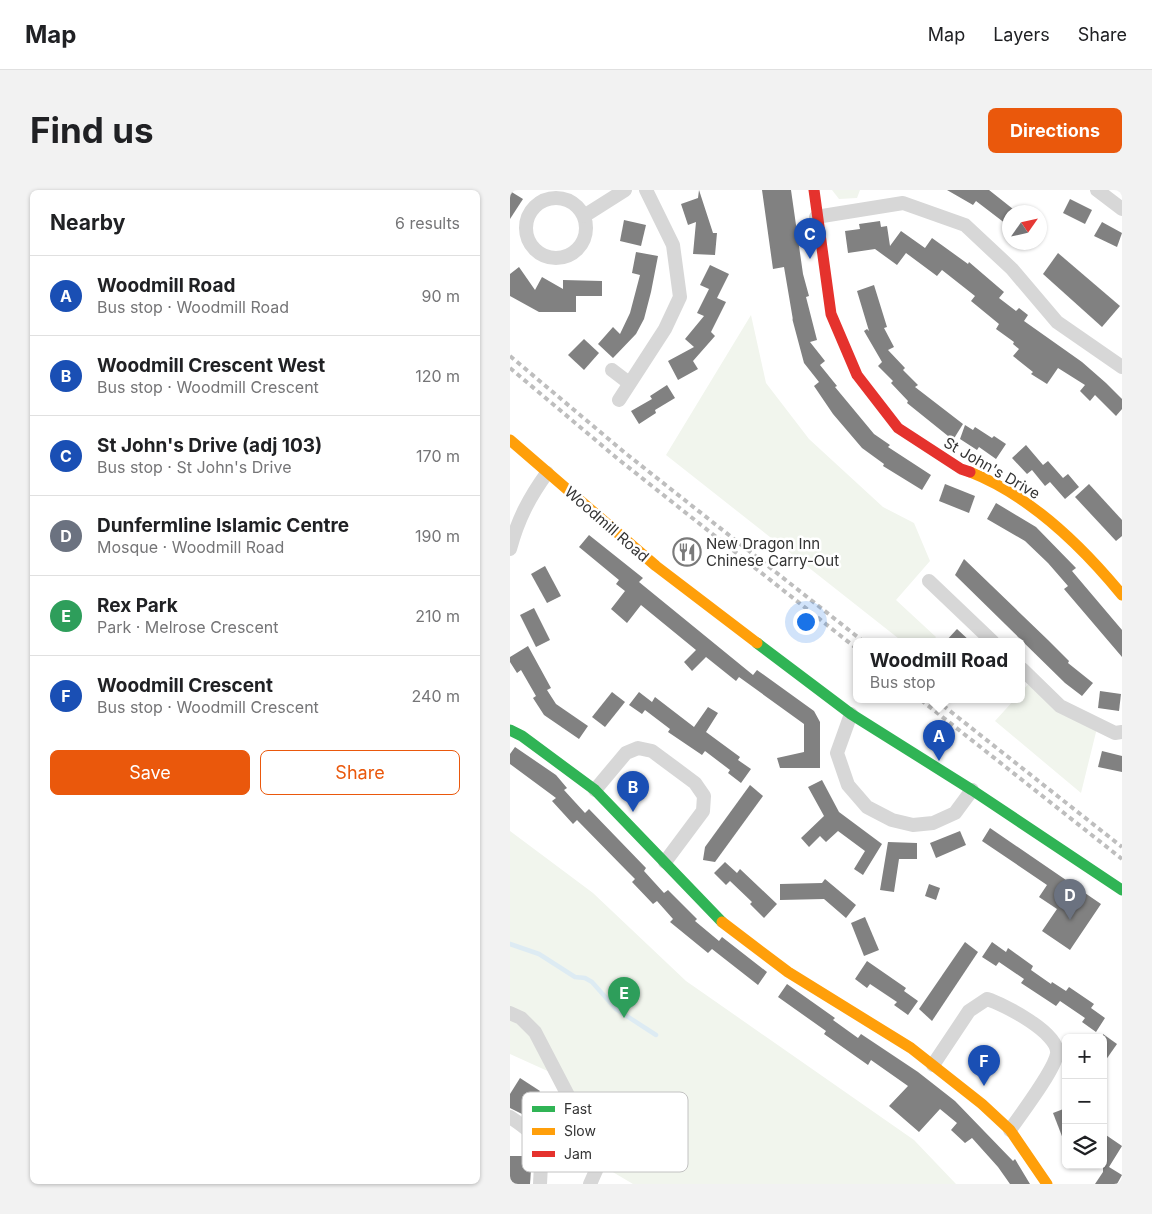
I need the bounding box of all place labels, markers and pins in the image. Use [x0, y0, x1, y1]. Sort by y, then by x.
pin: C [794, 218, 826, 259]
place label: New Dragon Inn Chinese Carry-Out [706, 534, 839, 570]
restaurant icon: New Dragon Inn Chinese Carry-Out [672, 537, 702, 567]
pin: A [923, 720, 955, 761]
pin: B [617, 771, 649, 812]
pin: D [1054, 879, 1086, 920]
pin: E [608, 977, 640, 1018]
pin: F [968, 1045, 1000, 1086]

